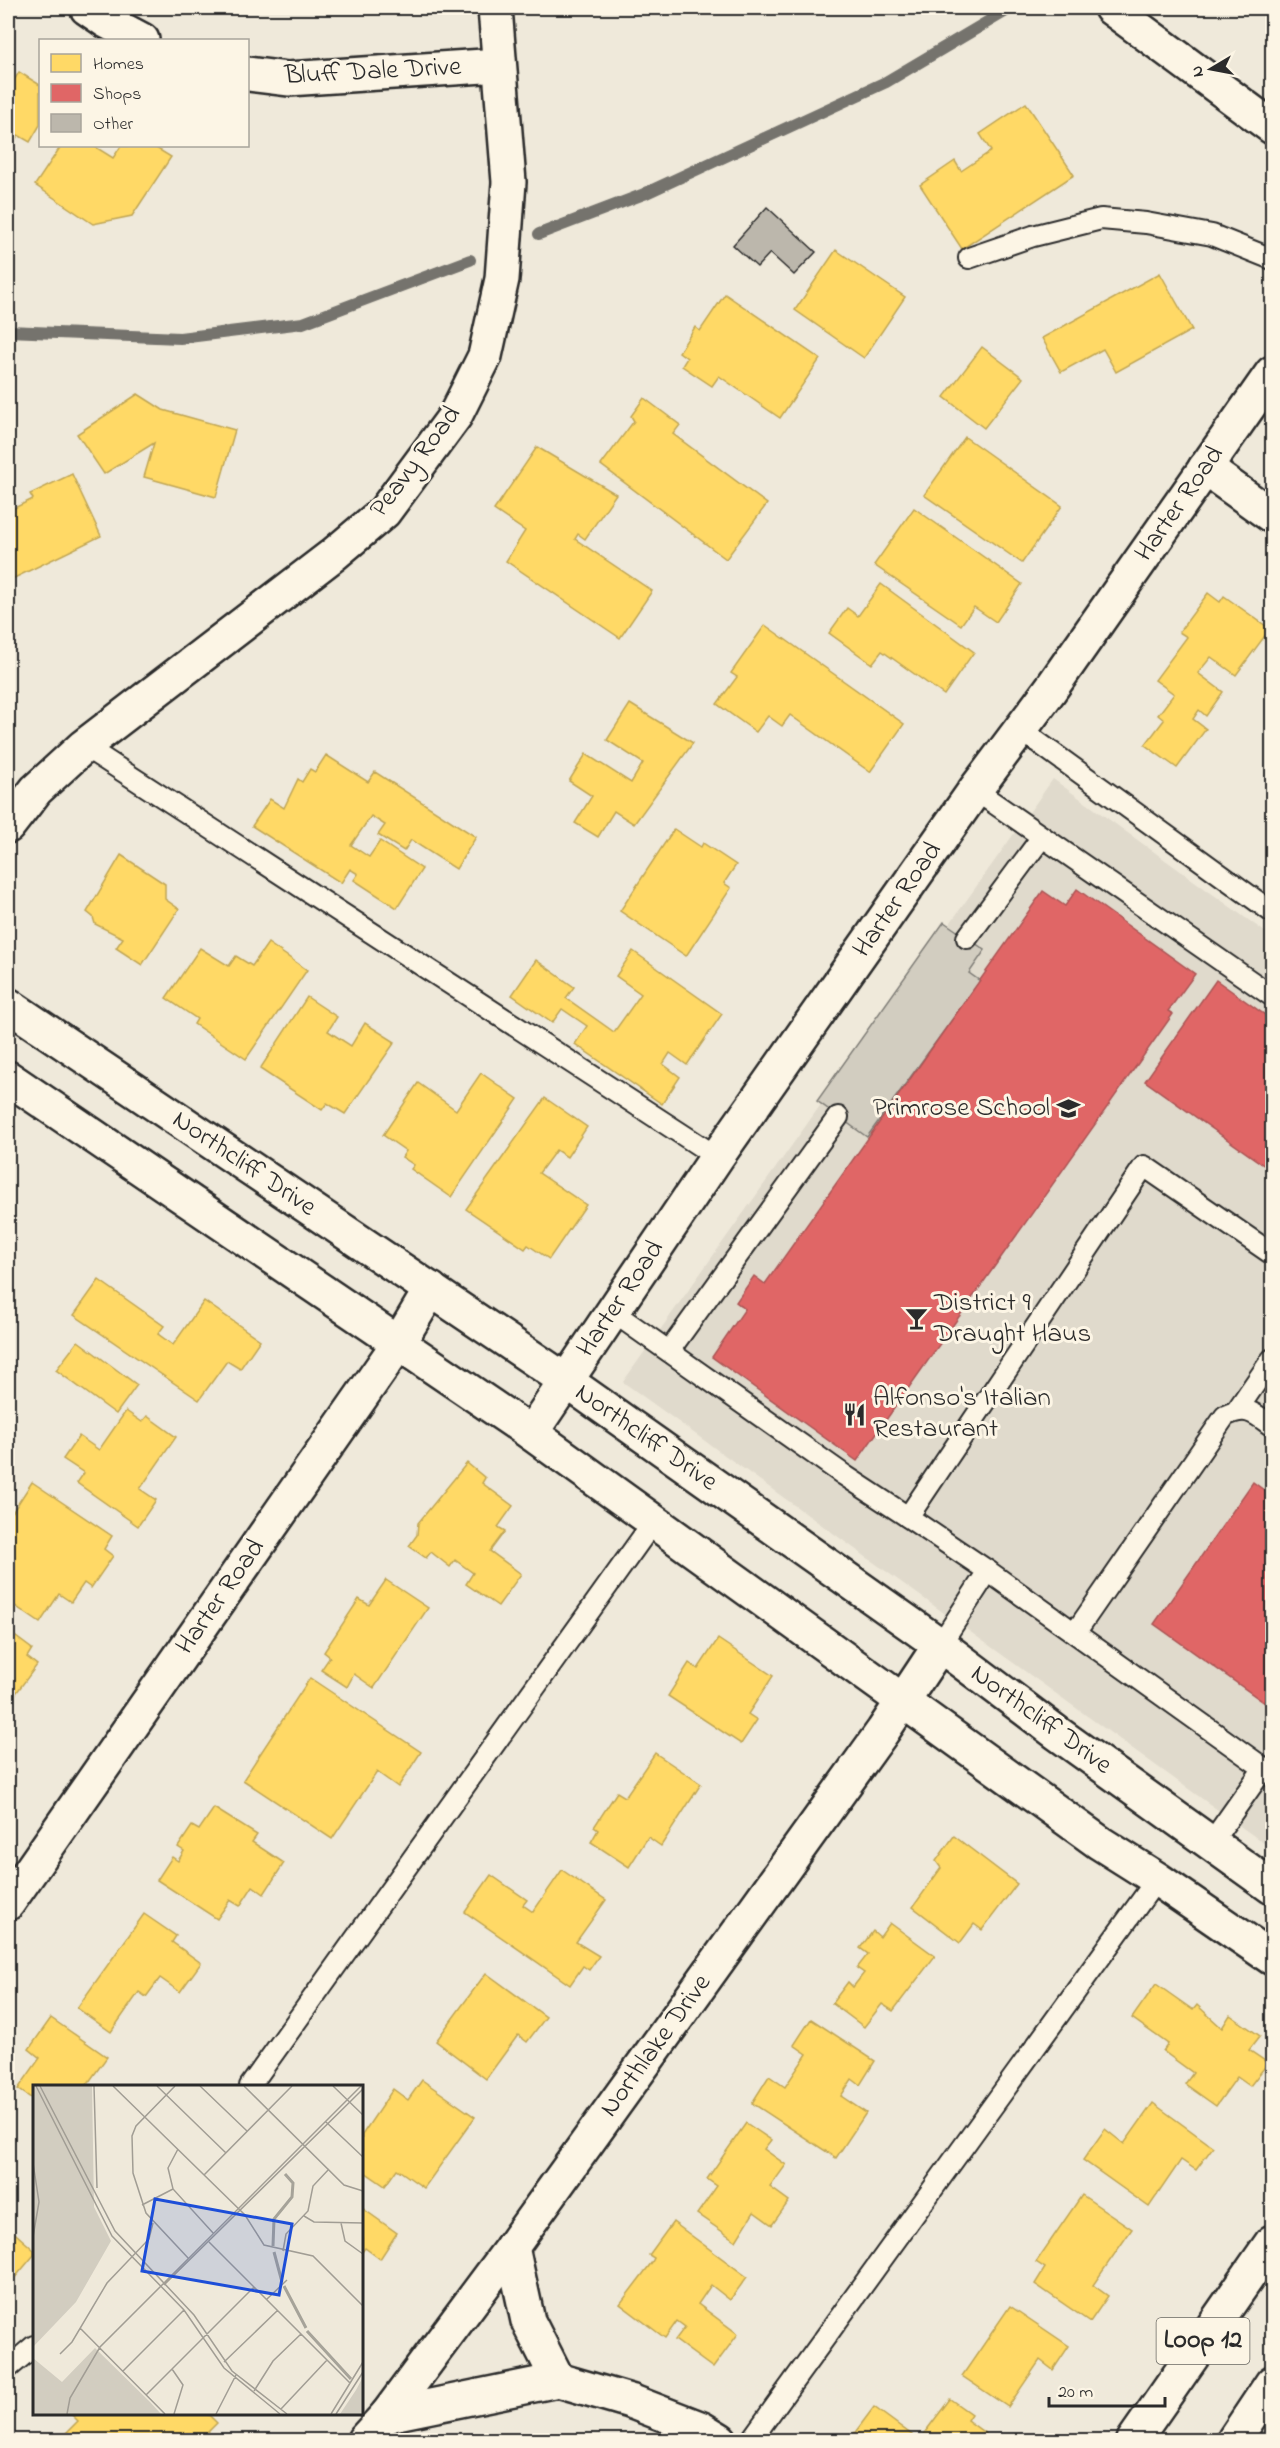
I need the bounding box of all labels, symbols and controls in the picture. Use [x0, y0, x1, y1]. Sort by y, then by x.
legend [39, 39, 249, 147]
north arrow [1181, 39, 1241, 99]
street label: Bluff Dale Drive [283, 48, 463, 96]
text: Homes [93, 52, 144, 78]
text: N [1185, 64, 1211, 79]
text: Shops [93, 82, 141, 108]
text: Other [93, 112, 133, 138]
street label: Peavy Road [361, 398, 471, 526]
street label: Harter Road [1126, 438, 1234, 570]
street label: Harter Road [844, 834, 952, 966]
place label: Primrose School [873, 1089, 1050, 1128]
school or university icon: Primrose School [1055, 1095, 1081, 1121]
street label: Northcliff Drive [164, 1101, 325, 1227]
street label: Harter Road [567, 1233, 675, 1365]
place label: District 9 Draught Haus [933, 1284, 1091, 1354]
bar icon: District 9 Draught Haus [903, 1306, 929, 1332]
street label: Northcliff Drive [567, 1374, 726, 1502]
place label: Alfonso's Italian Restaurant [873, 1379, 1051, 1449]
restaurant icon: Alfonso's Italian Restaurant [842, 1401, 868, 1427]
street label: Harter Road [167, 1531, 275, 1663]
street label: Northcliff Drive [962, 1655, 1121, 1785]
street label: Northlake Drive [591, 1966, 722, 2126]
inset map [33, 2085, 363, 2415]
road number: Loop 12 [1156, 2318, 1250, 2364]
scale bar [1049, 2370, 1164, 2408]
text: 20 m [1058, 2380, 1093, 2406]

